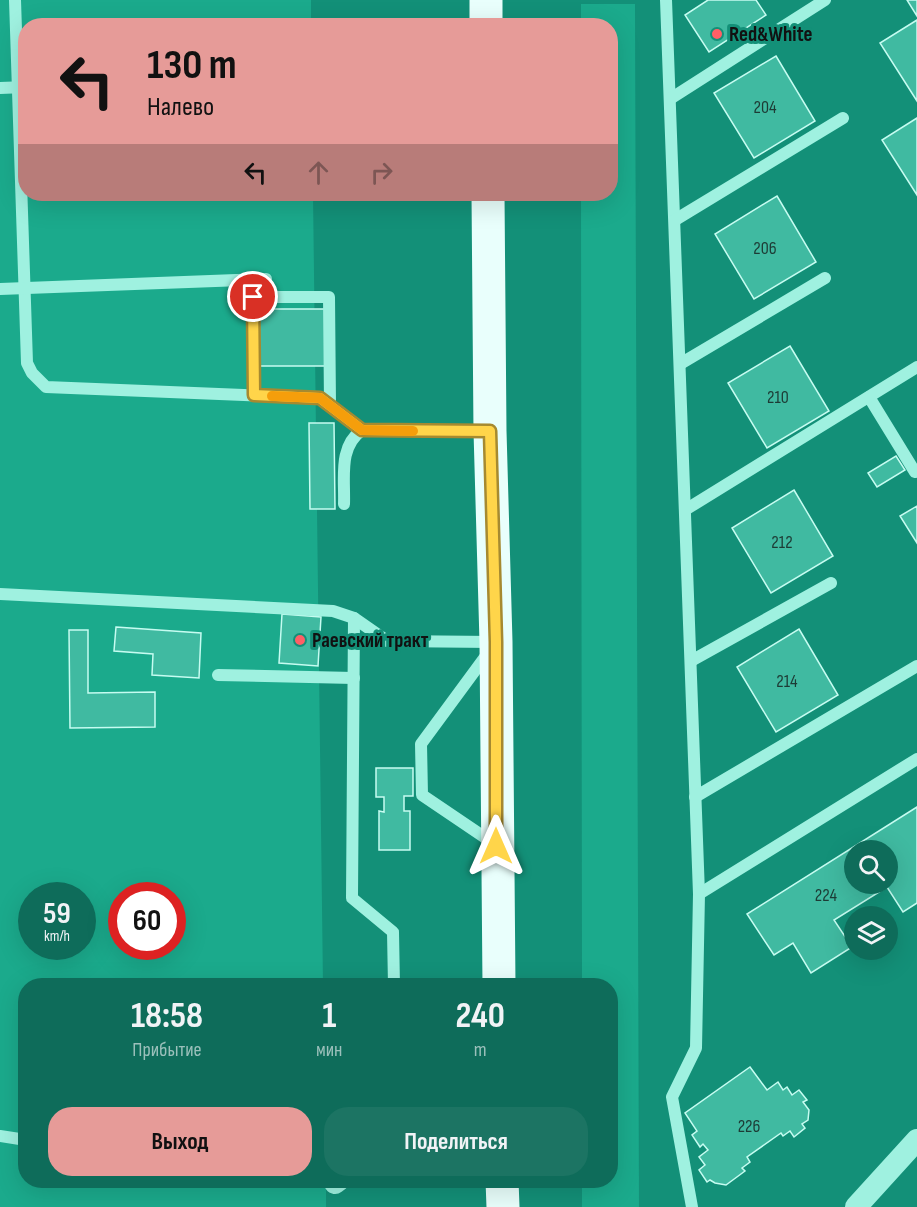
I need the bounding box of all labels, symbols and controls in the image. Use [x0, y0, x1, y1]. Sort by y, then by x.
place label: Red&White [729, 22, 812, 47]
marker: Red&White [710, 27, 724, 41]
text: 130 m [147, 40, 237, 91]
icon: left [48, 42, 126, 120]
text: Налево [147, 91, 214, 123]
house number: 204 [754, 97, 777, 118]
icon: left [239, 156, 272, 189]
icon: ahead [302, 156, 335, 189]
icon: right [365, 156, 398, 189]
house number: 206 [753, 238, 777, 259]
pin [227, 271, 278, 322]
icon: arrive [236, 280, 269, 313]
house number: 210 [767, 387, 789, 408]
house number: 212 [771, 532, 793, 553]
place label: Раевский тракт [312, 628, 429, 653]
marker: Раевский тракт [293, 633, 307, 647]
house number: 214 [776, 671, 798, 692]
position arrow [464, 814, 528, 878]
map controls [844, 840, 898, 960]
button: search [844, 840, 898, 894]
speed limit sign: 60 [108, 882, 186, 960]
house number: 224 [815, 885, 838, 906]
text: 59 [43, 896, 71, 932]
button: layers [844, 906, 898, 960]
text: km/h [44, 927, 70, 946]
text: 18:58 [131, 995, 203, 1038]
text: 1 [322, 995, 336, 1038]
text: 240 [455, 995, 505, 1038]
text: Прибытие [132, 1038, 202, 1062]
text: мин [316, 1038, 342, 1062]
text: m [474, 1038, 487, 1062]
button: Выход [48, 1107, 312, 1176]
button: Поделиться [324, 1107, 588, 1176]
house number: 226 [738, 1116, 760, 1137]

